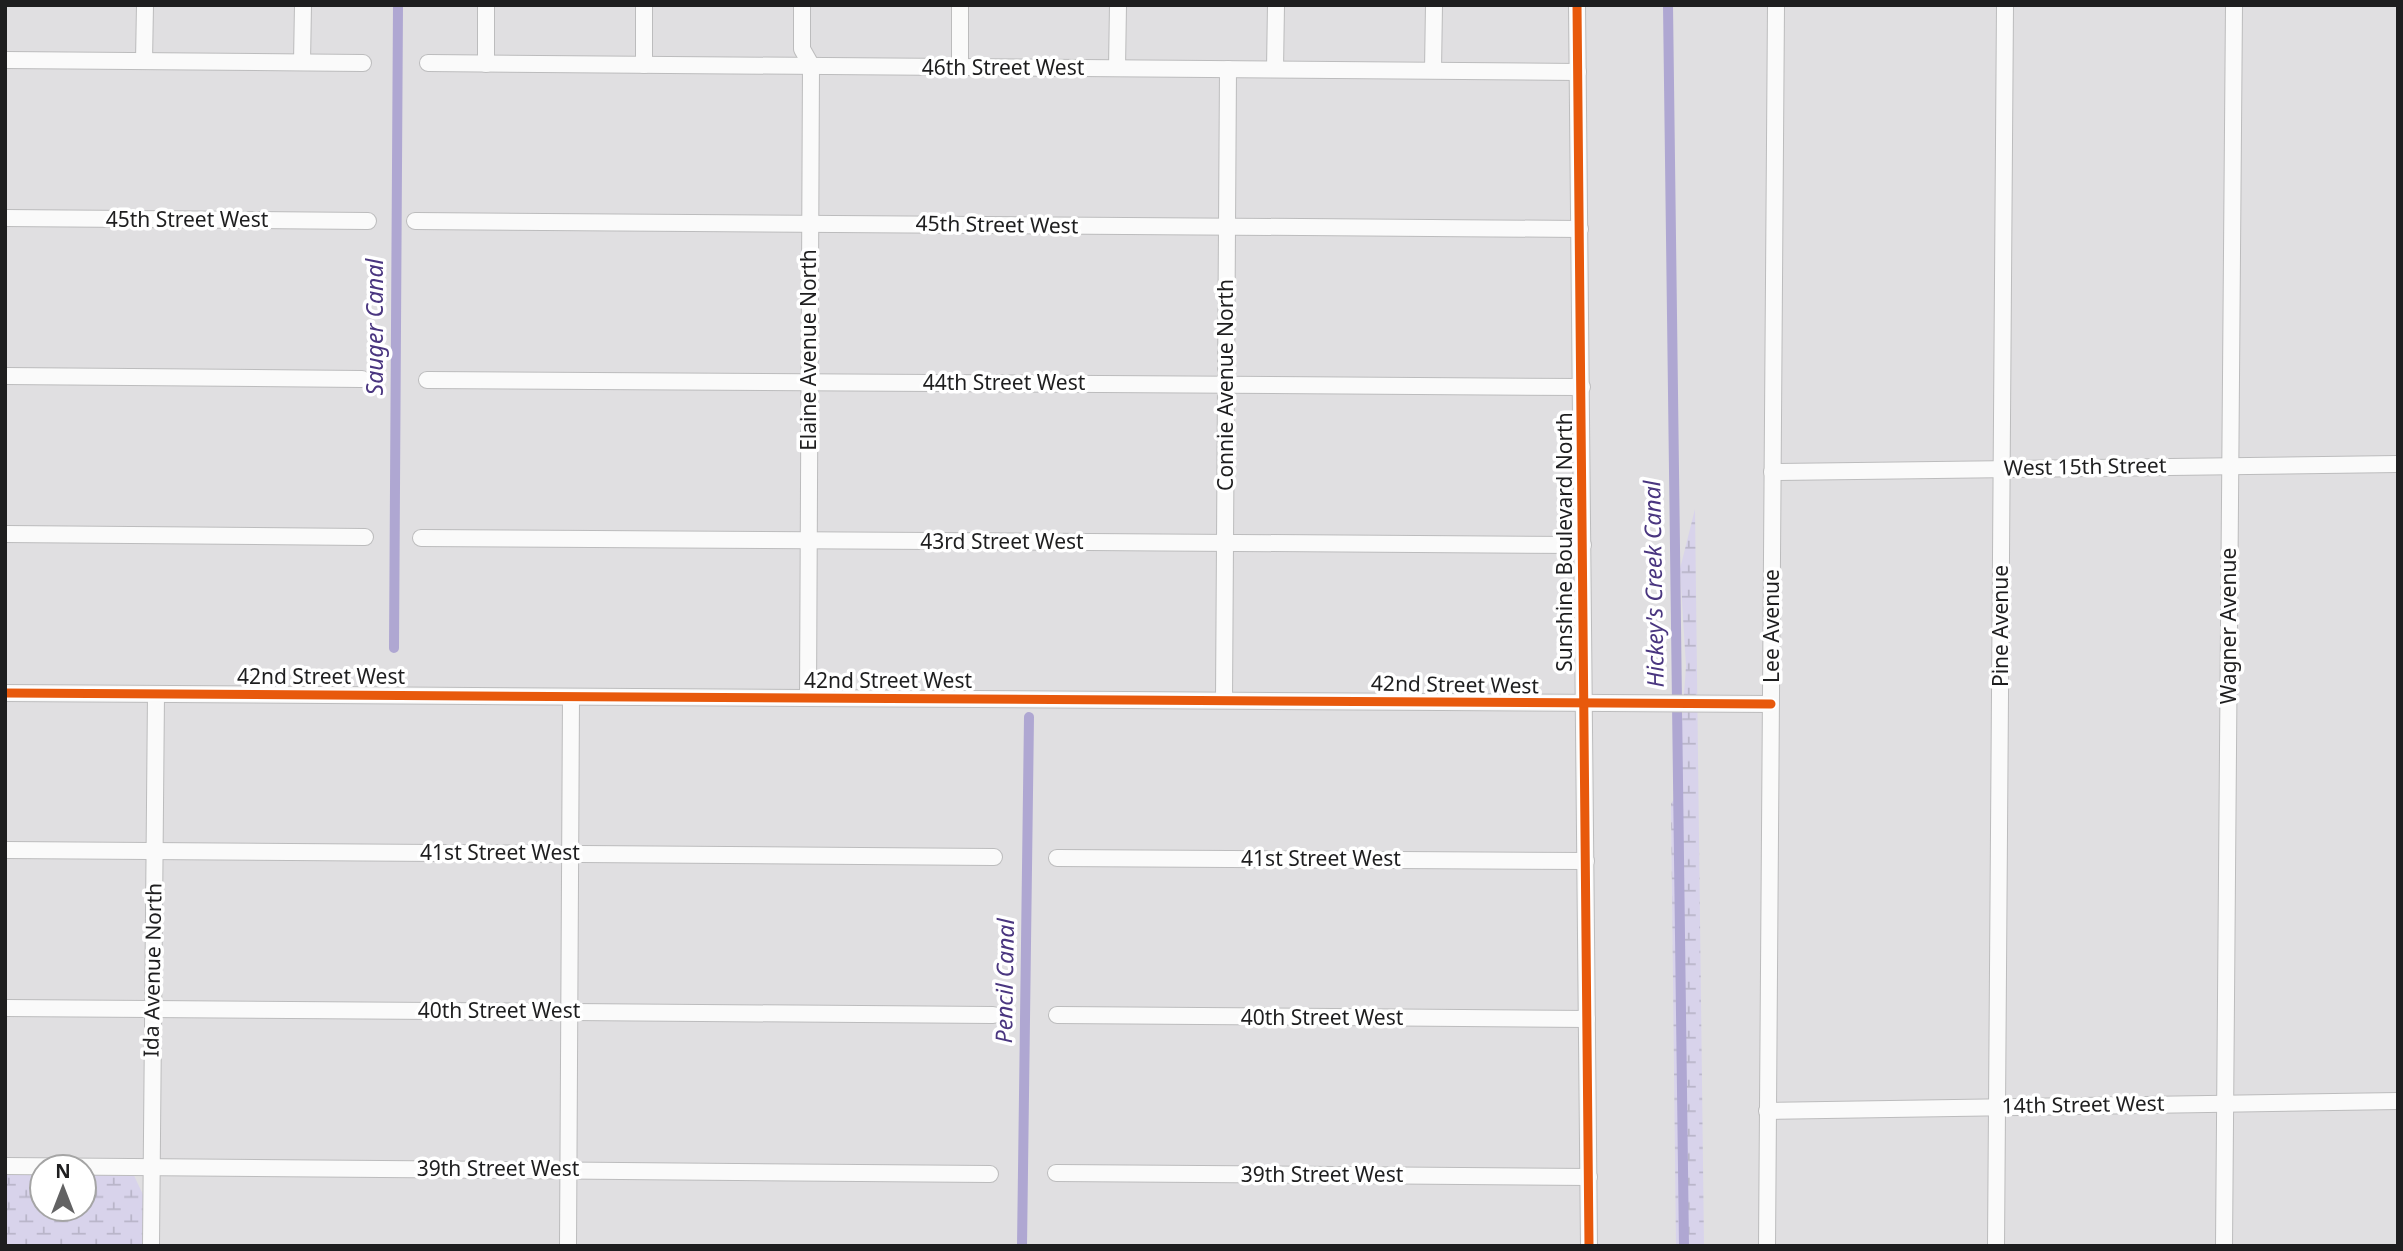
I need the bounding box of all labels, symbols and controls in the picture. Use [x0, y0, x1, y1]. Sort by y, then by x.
street label: 46th Street West [922, 53, 1085, 81]
street label: 45th Street West [106, 205, 269, 233]
street label: 45th Street West [915, 209, 1079, 239]
street label: Elaine Avenue North [794, 249, 822, 451]
water label: Sauger Canal [358, 258, 390, 395]
street label: Connie Avenue North [1211, 279, 1239, 491]
street label: 44th Street West [923, 368, 1086, 396]
street label: Sunshine Boulevard North [1550, 412, 1578, 672]
street label: West 15th Street [2003, 451, 2167, 481]
water label: Hickey's Creek Canal [1635, 479, 1671, 688]
street label: 43rd Street West [920, 527, 1084, 555]
street label: Wagner Avenue [2214, 548, 2242, 704]
street label: Pine Avenue [1986, 565, 2014, 687]
street label: Lee Avenue [1757, 569, 1785, 683]
street label: 42nd Street West [237, 662, 405, 690]
street label: 42nd Street West [804, 666, 972, 694]
street label: 42nd Street West [1371, 669, 1540, 699]
street label: 41st Street West [420, 838, 580, 866]
street label: 41st Street West [1241, 844, 1401, 872]
street label: Ida Avenue North [136, 883, 168, 1057]
water label: Pencil Canal [987, 917, 1021, 1044]
street label: 40th Street West [418, 996, 581, 1024]
street label: 40th Street West [1241, 1003, 1404, 1031]
street label: 14th Street West [2001, 1089, 2165, 1119]
north arrow [28, 1153, 98, 1223]
street label: 39th Street West [417, 1154, 580, 1182]
text: N [55, 1158, 71, 1184]
street label: 39th Street West [1241, 1160, 1404, 1188]

